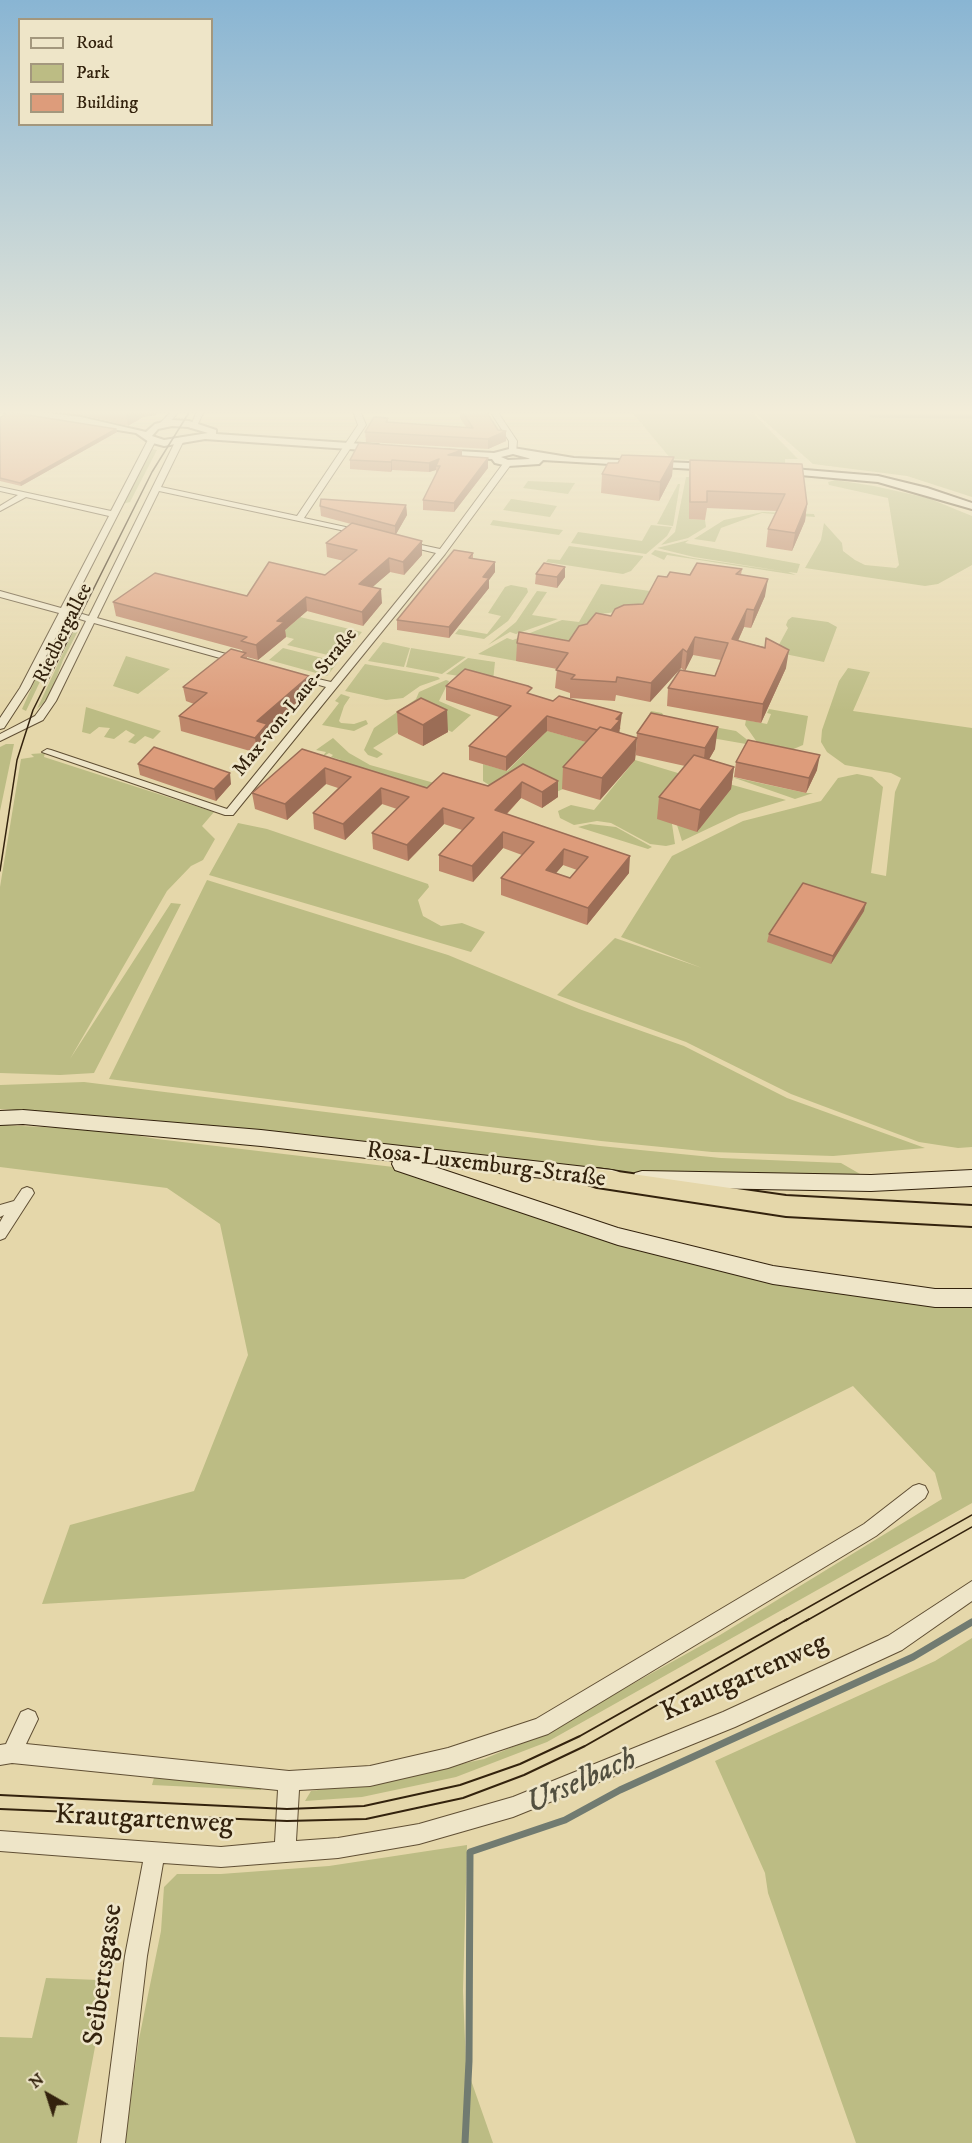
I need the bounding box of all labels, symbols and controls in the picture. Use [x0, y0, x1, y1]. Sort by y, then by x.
legend [18, 18, 213, 126]
text: Road [76, 32, 113, 54]
text: Park [76, 62, 110, 84]
text: Building [76, 92, 138, 114]
street label: Riedbergallee [29, 580, 99, 688]
street label: Max-von-Laue-Straße [229, 624, 363, 782]
street label: Rosa-Luxemburg-Straße [365, 1137, 607, 1195]
street label: Krautgartenweg [657, 1627, 833, 1731]
water label: Urselbach [521, 1742, 643, 1824]
street label: Krautgartenweg [54, 1800, 234, 1842]
street label: Seibertsgasse [78, 1902, 132, 2048]
north arrow [18, 2065, 78, 2125]
text: N [25, 2069, 48, 2093]

